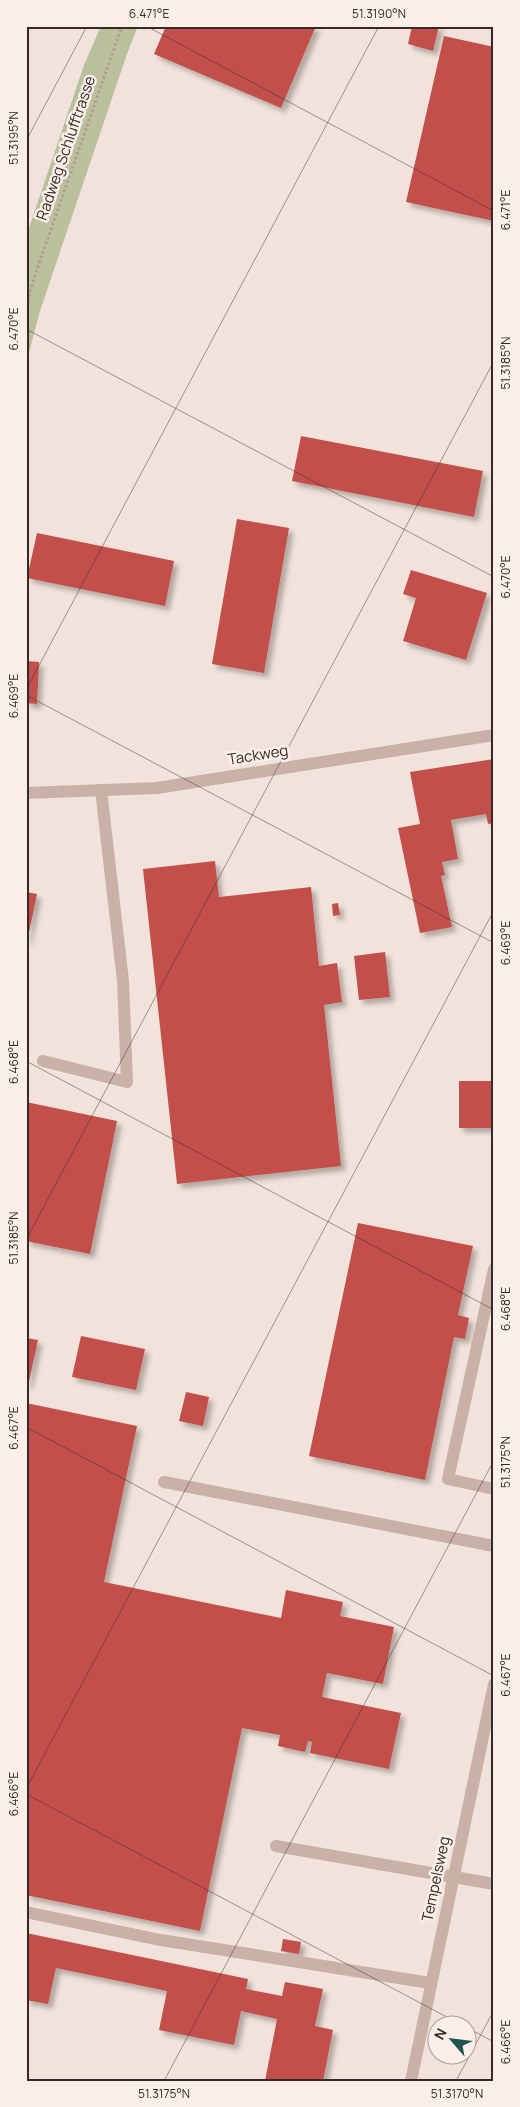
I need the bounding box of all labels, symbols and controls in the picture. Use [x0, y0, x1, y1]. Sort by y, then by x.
text: 6.471°E [129, 5, 169, 22]
text: 51.3190°N [352, 5, 406, 22]
street label: Radweg Schlufftrasse [31, 73, 100, 223]
text: 51.3195°N [5, 111, 22, 165]
text: 6.471°E [497, 190, 514, 230]
text: 6.470°E [5, 307, 22, 351]
text: 51.3185°N [497, 337, 514, 390]
text: 6.470°E [497, 555, 514, 599]
text: 6.469°E [5, 674, 22, 718]
street label: Tackweg [226, 739, 290, 770]
text: 6.469°E [497, 921, 514, 965]
text: 6.468°E [5, 1040, 22, 1084]
text: 51.3185°N [5, 1212, 22, 1265]
text: 6.468°E [497, 1287, 514, 1331]
text: 6.467°E [5, 1406, 22, 1450]
text: 51.3175°N [497, 1436, 514, 1488]
text: 6.467°E [497, 1653, 514, 1697]
text: 6.466°E [5, 1771, 22, 1816]
street label: Tempelsweg [416, 1834, 455, 1923]
north arrow [428, 2014, 478, 2064]
text: 6.466°E [497, 2019, 514, 2064]
text: N [429, 2025, 451, 2043]
text: 51.3175°N [138, 2085, 190, 2102]
text: 51.3170°N [431, 2085, 483, 2102]

